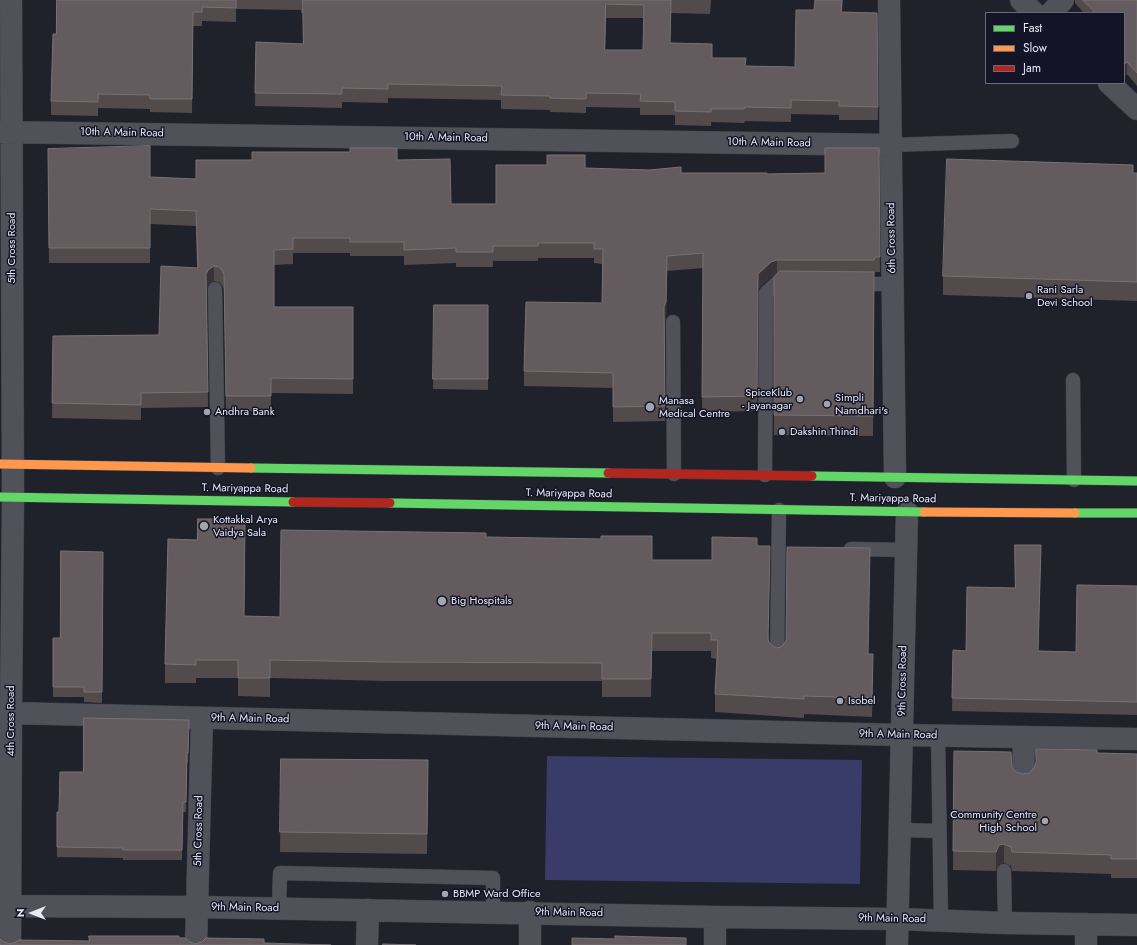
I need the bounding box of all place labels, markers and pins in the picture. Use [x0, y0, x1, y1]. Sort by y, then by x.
place label: Rani Sarla Devi School [1037, 283, 1093, 309]
marker: Rani Sarla Devi School [1024, 291, 1034, 301]
place label: SpiceKlub - Jayanagar [742, 386, 792, 412]
place label: Simpli Namdhari's [835, 391, 888, 417]
place label: Manasa Medical Centre [659, 394, 730, 420]
marker: SpiceKlub - Jayanagar [795, 394, 805, 404]
marker: Simpli Namdhari's [822, 399, 832, 409]
marker: Manasa Medical Centre [644, 401, 656, 413]
place label: Andhra Bank [215, 405, 274, 419]
marker: Andhra Bank [202, 407, 212, 417]
place label: Dakshin Thindi [790, 425, 858, 439]
marker: Dakshin Thindi [777, 427, 787, 437]
place label: Kottakkal Arya Vaidya Sala [213, 513, 278, 539]
marker: Kottakkal Arya Vaidya Sala [198, 520, 210, 532]
place label: Big Hospitals [451, 594, 512, 608]
marker: Big Hospitals [436, 595, 448, 607]
place label: Isobel [848, 694, 876, 708]
marker: Isobel [835, 696, 845, 706]
place label: Community Centre High School [950, 808, 1037, 834]
marker: Community Centre High School [1040, 816, 1050, 826]
place label: BBMP Ward Office [453, 887, 541, 901]
marker: BBMP Ward Office [440, 889, 450, 899]

